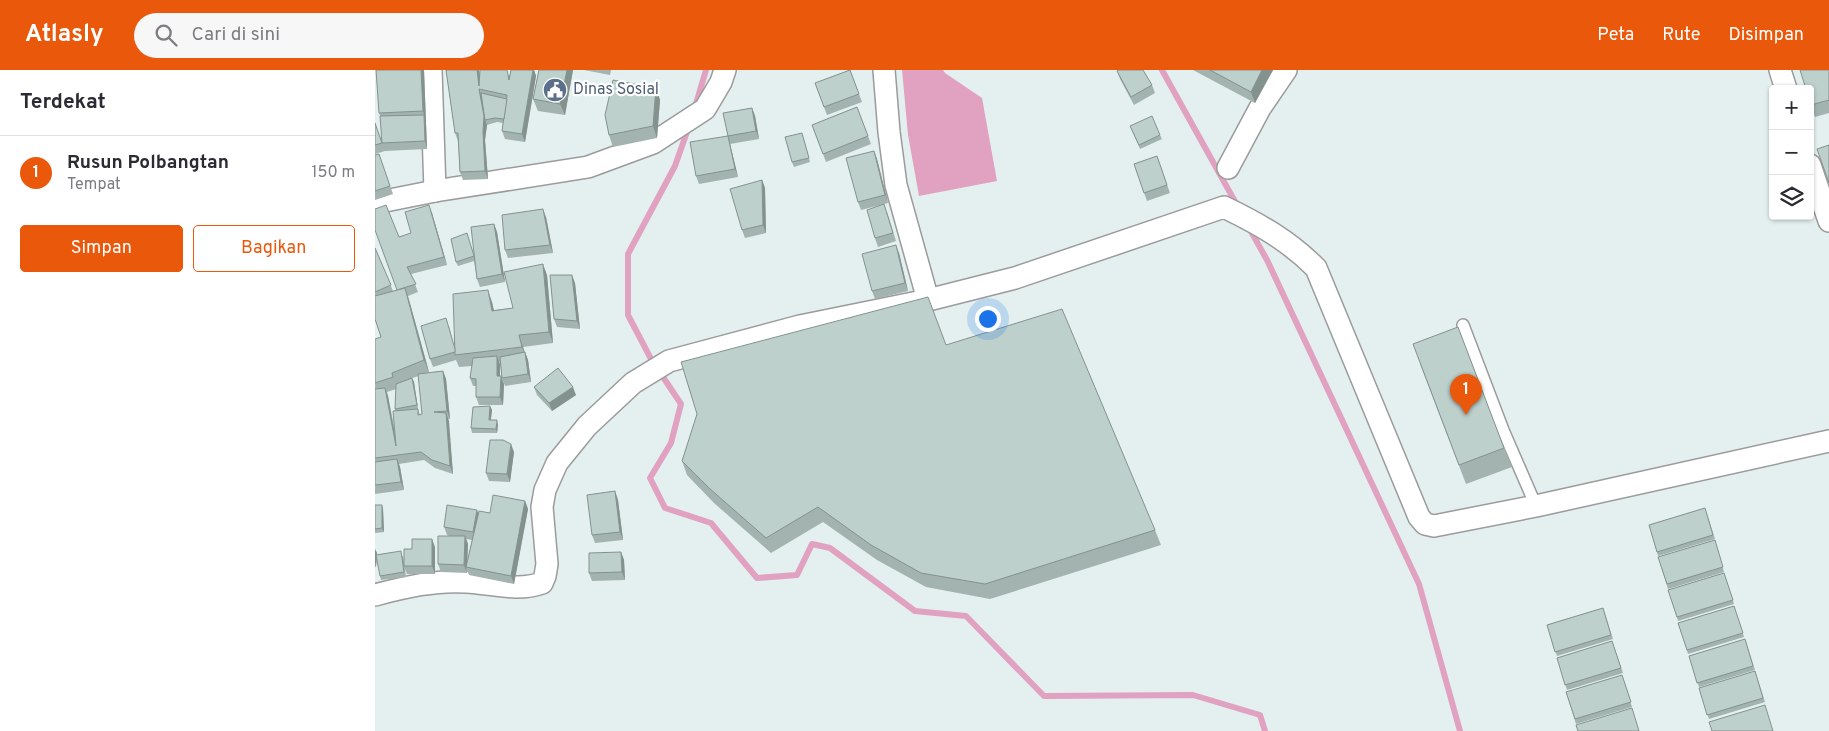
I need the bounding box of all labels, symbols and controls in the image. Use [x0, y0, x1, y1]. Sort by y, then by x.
search box [134, 13, 484, 58]
text: Atlasly [25, 20, 104, 50]
icon: search [152, 21, 180, 49]
text: Cari di sini [192, 23, 280, 47]
text: Peta [1597, 24, 1634, 47]
text: Rute [1662, 24, 1700, 47]
text: Disimpan [1728, 24, 1804, 47]
public building icon: Dinas Sosial [542, 77, 568, 103]
place label: Dinas Sosial [573, 80, 659, 100]
map controls [1769, 85, 1814, 220]
button: + [1769, 85, 1814, 130]
text: Terdekat [20, 89, 106, 116]
button: − [1769, 130, 1814, 175]
text: Rusun Polbangtan [67, 151, 229, 175]
text: 1 [33, 163, 39, 183]
text: 150 m [312, 163, 355, 183]
text: Tempat [67, 175, 121, 195]
button: layers [1769, 175, 1814, 220]
button: Simpan [20, 225, 183, 272]
button: Bagikan [193, 225, 355, 272]
your location [975, 306, 1001, 332]
pin: 1 [1450, 374, 1482, 415]

